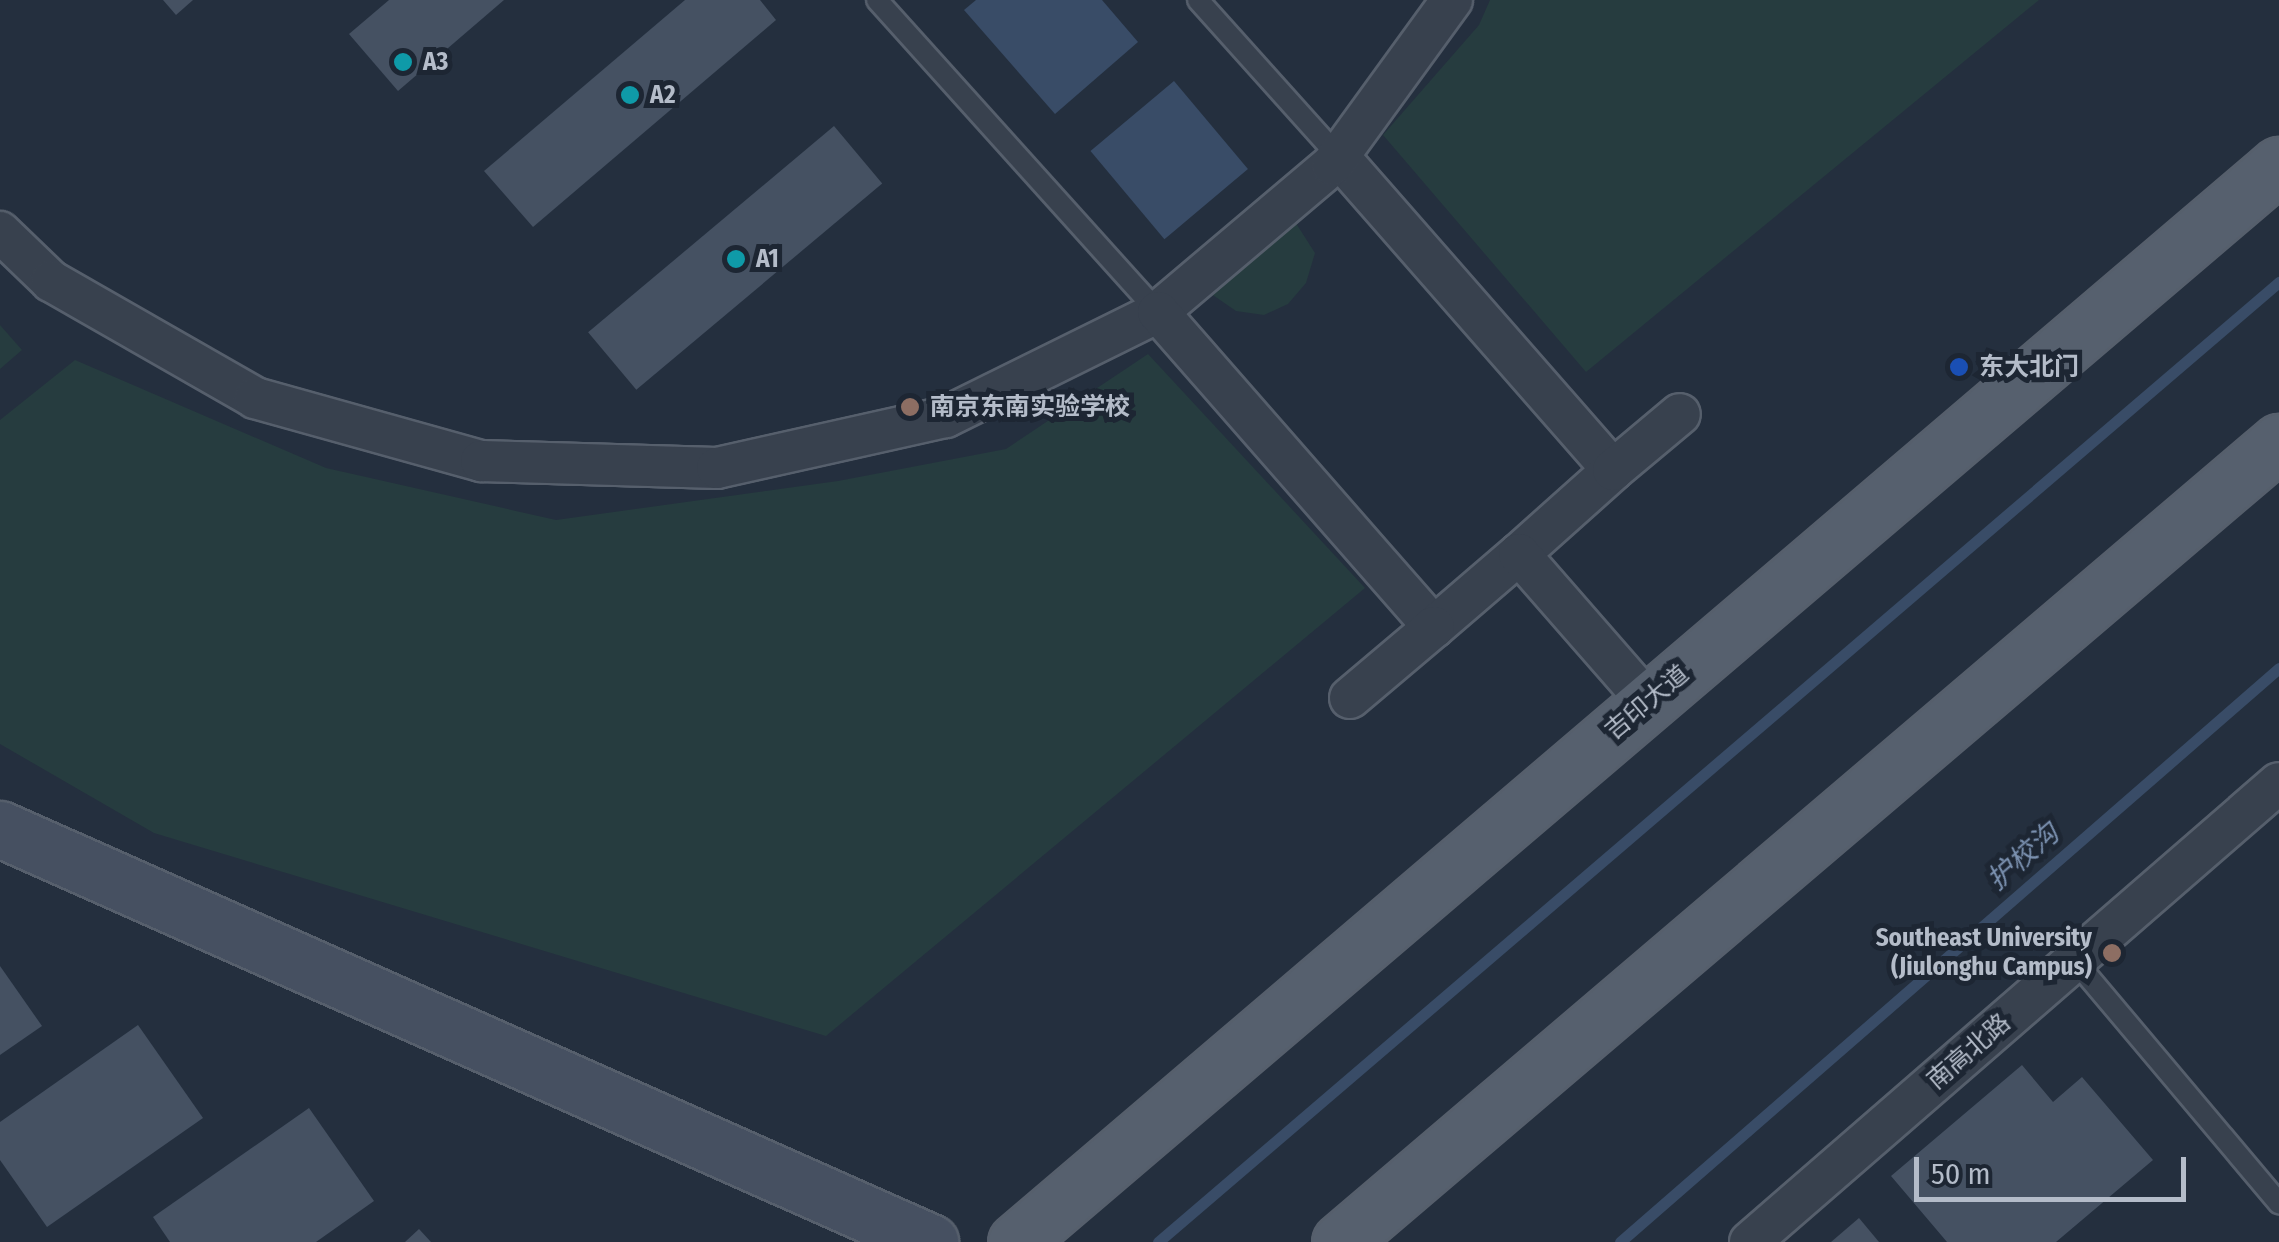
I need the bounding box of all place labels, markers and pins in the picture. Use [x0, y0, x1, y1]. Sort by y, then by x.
place label: A3 [423, 47, 448, 77]
marker: A3 [392, 51, 414, 73]
place label: A2 [650, 80, 675, 110]
marker: A2 [619, 84, 641, 106]
place label: A1 [756, 244, 779, 274]
marker: A1 [725, 248, 747, 270]
place label: 东大北门 [1979, 352, 2079, 382]
marker: 东大北门 [1948, 356, 1970, 378]
place label: 南京东南实验学校 [930, 392, 1130, 422]
marker: 南京东南实验学校 [899, 396, 921, 418]
place label: Southeast University (Jiulonghu Campus) [1876, 924, 2092, 983]
marker: Southeast University (Jiulonghu Campus) [2101, 942, 2123, 964]

